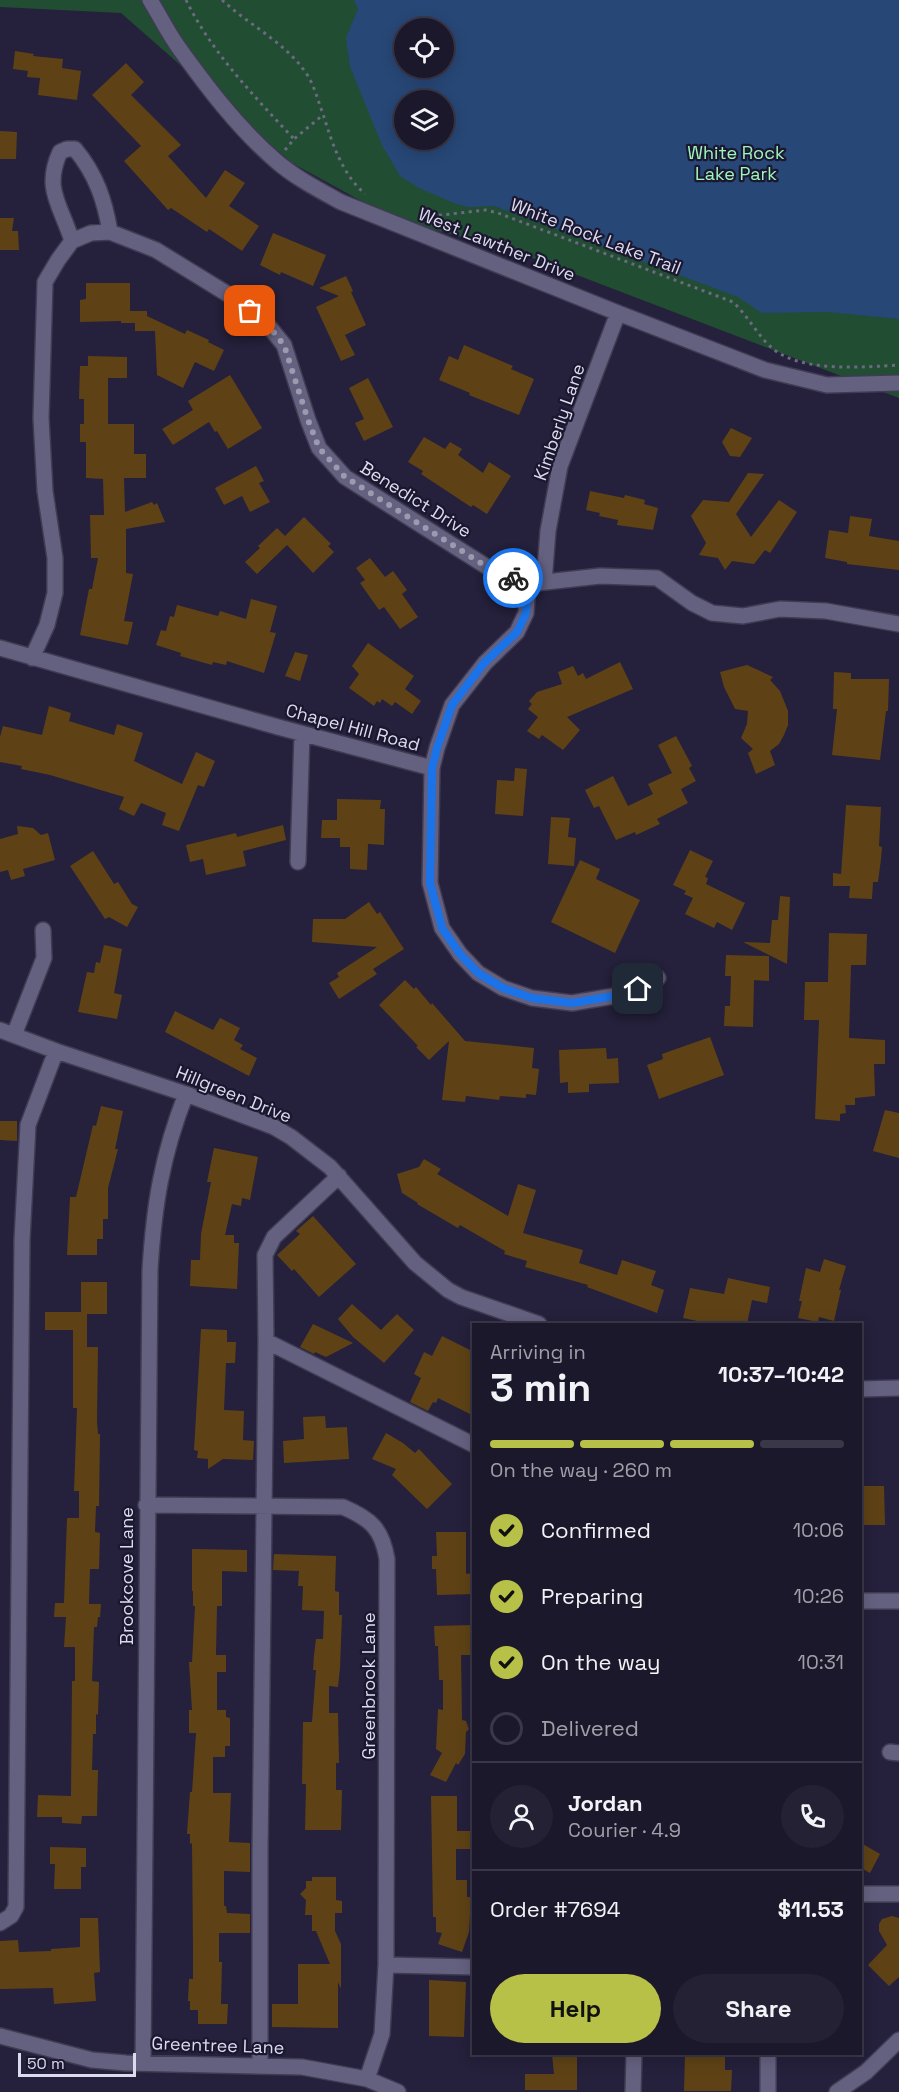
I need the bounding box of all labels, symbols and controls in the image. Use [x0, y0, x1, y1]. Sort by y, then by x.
map controls [394, 18, 454, 150]
button: locate [394, 18, 454, 78]
button: layers [394, 90, 454, 150]
park label: White Rock Lake Park [687, 141, 785, 185]
street label: White Rock Lake Trail [507, 193, 685, 279]
street label: West Lawther Drive [415, 202, 579, 286]
pin [224, 285, 275, 336]
icon: bag [233, 294, 266, 327]
street label: Kimberly Lane [528, 361, 590, 483]
street label: Benedict Drive [356, 456, 476, 542]
courier [483, 548, 543, 608]
icon: bike [497, 562, 530, 595]
street label: Chapel Hill Road [283, 698, 423, 756]
pin [612, 963, 663, 1014]
icon: home [621, 972, 654, 1005]
street label: Hillgreen Drive [173, 1060, 295, 1128]
text: Arriving in [490, 1339, 586, 1365]
text: 10:37–10:42 [718, 1360, 844, 1388]
text: 3 min [490, 1363, 591, 1412]
text: On the way · 260 m [490, 1457, 672, 1483]
street label: Brookcove Lane [115, 1507, 138, 1645]
icon: check [490, 1514, 523, 1547]
text: Confirmed [541, 1516, 651, 1544]
text: 10:06 [793, 1517, 844, 1543]
icon: check [490, 1580, 523, 1613]
text: Preparing [541, 1582, 643, 1610]
text: 10:26 [793, 1583, 844, 1609]
street label: Greenbrook Lane [357, 1612, 380, 1760]
icon: check [490, 1646, 523, 1679]
text: On the way [541, 1648, 660, 1676]
text: 10:31 [798, 1649, 844, 1675]
text: Delivered [541, 1714, 639, 1742]
button: person [490, 1785, 553, 1848]
button: phone [781, 1785, 844, 1848]
text: Jordan [568, 1789, 643, 1817]
text: Courier · 4.9 [568, 1817, 681, 1843]
text: Order #7694 [490, 1895, 621, 1923]
text: $11.53 [778, 1895, 844, 1923]
button: Help [490, 1974, 661, 2043]
button: Share [673, 1974, 844, 2043]
street label: Greentree Lane [151, 2031, 285, 2059]
scale bar [18, 2050, 136, 2078]
text: 50 m [27, 2053, 65, 2074]

